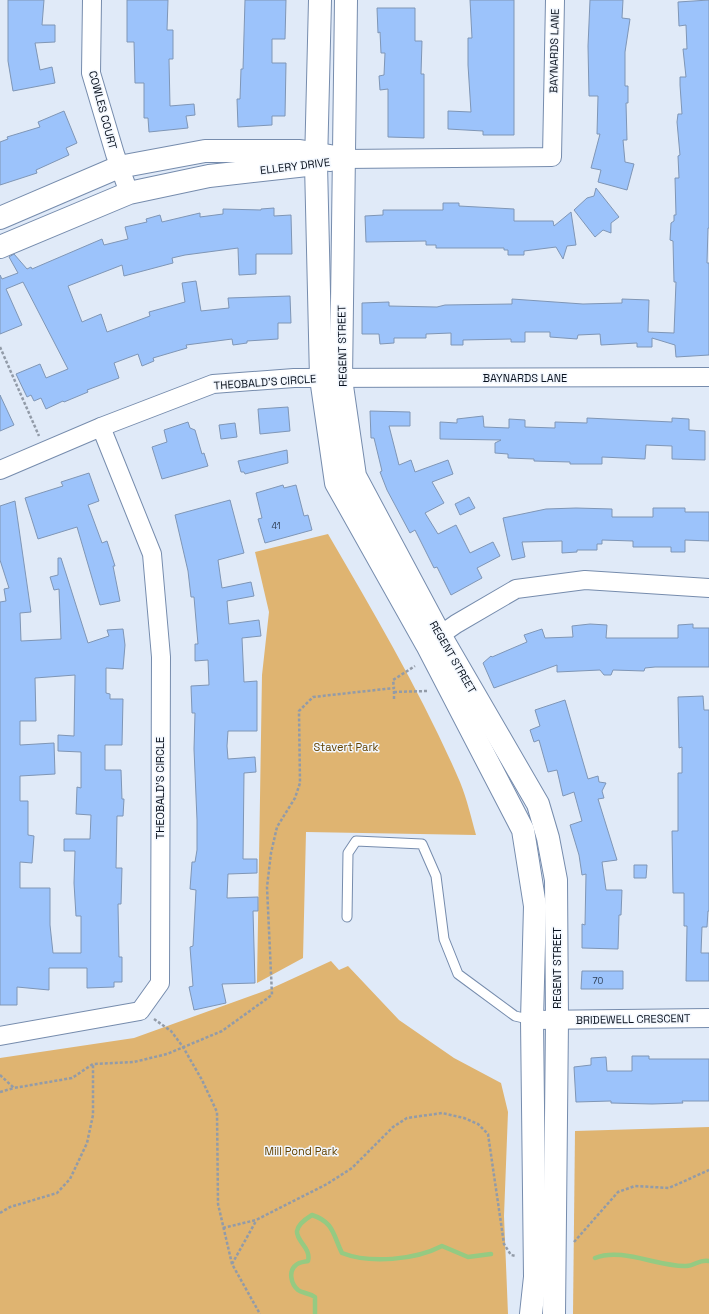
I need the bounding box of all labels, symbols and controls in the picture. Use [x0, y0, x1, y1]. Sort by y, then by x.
street label: BAYNARDS LANE [546, 9, 562, 93]
street label: COWLES COURT [86, 69, 120, 151]
street label: ELLERY DRIVE [259, 155, 331, 177]
street label: REGENT STREET [334, 305, 350, 387]
street label: THEOBALD'S CIRCLE [213, 371, 317, 393]
street label: BAYNARDS LANE [483, 371, 567, 385]
house number: 41 [271, 520, 281, 532]
street label: REGENT STREET [427, 618, 480, 696]
street label: THEOBALD'S CIRCLE [153, 737, 167, 839]
park label: Stavert Park [314, 740, 379, 754]
street label: REGENT STREET [550, 927, 564, 1009]
house number: 70 [593, 975, 604, 987]
street label: BRIDEWELL CRESCENT [576, 1011, 691, 1027]
park label: Mill Pond Park [264, 1144, 338, 1158]

